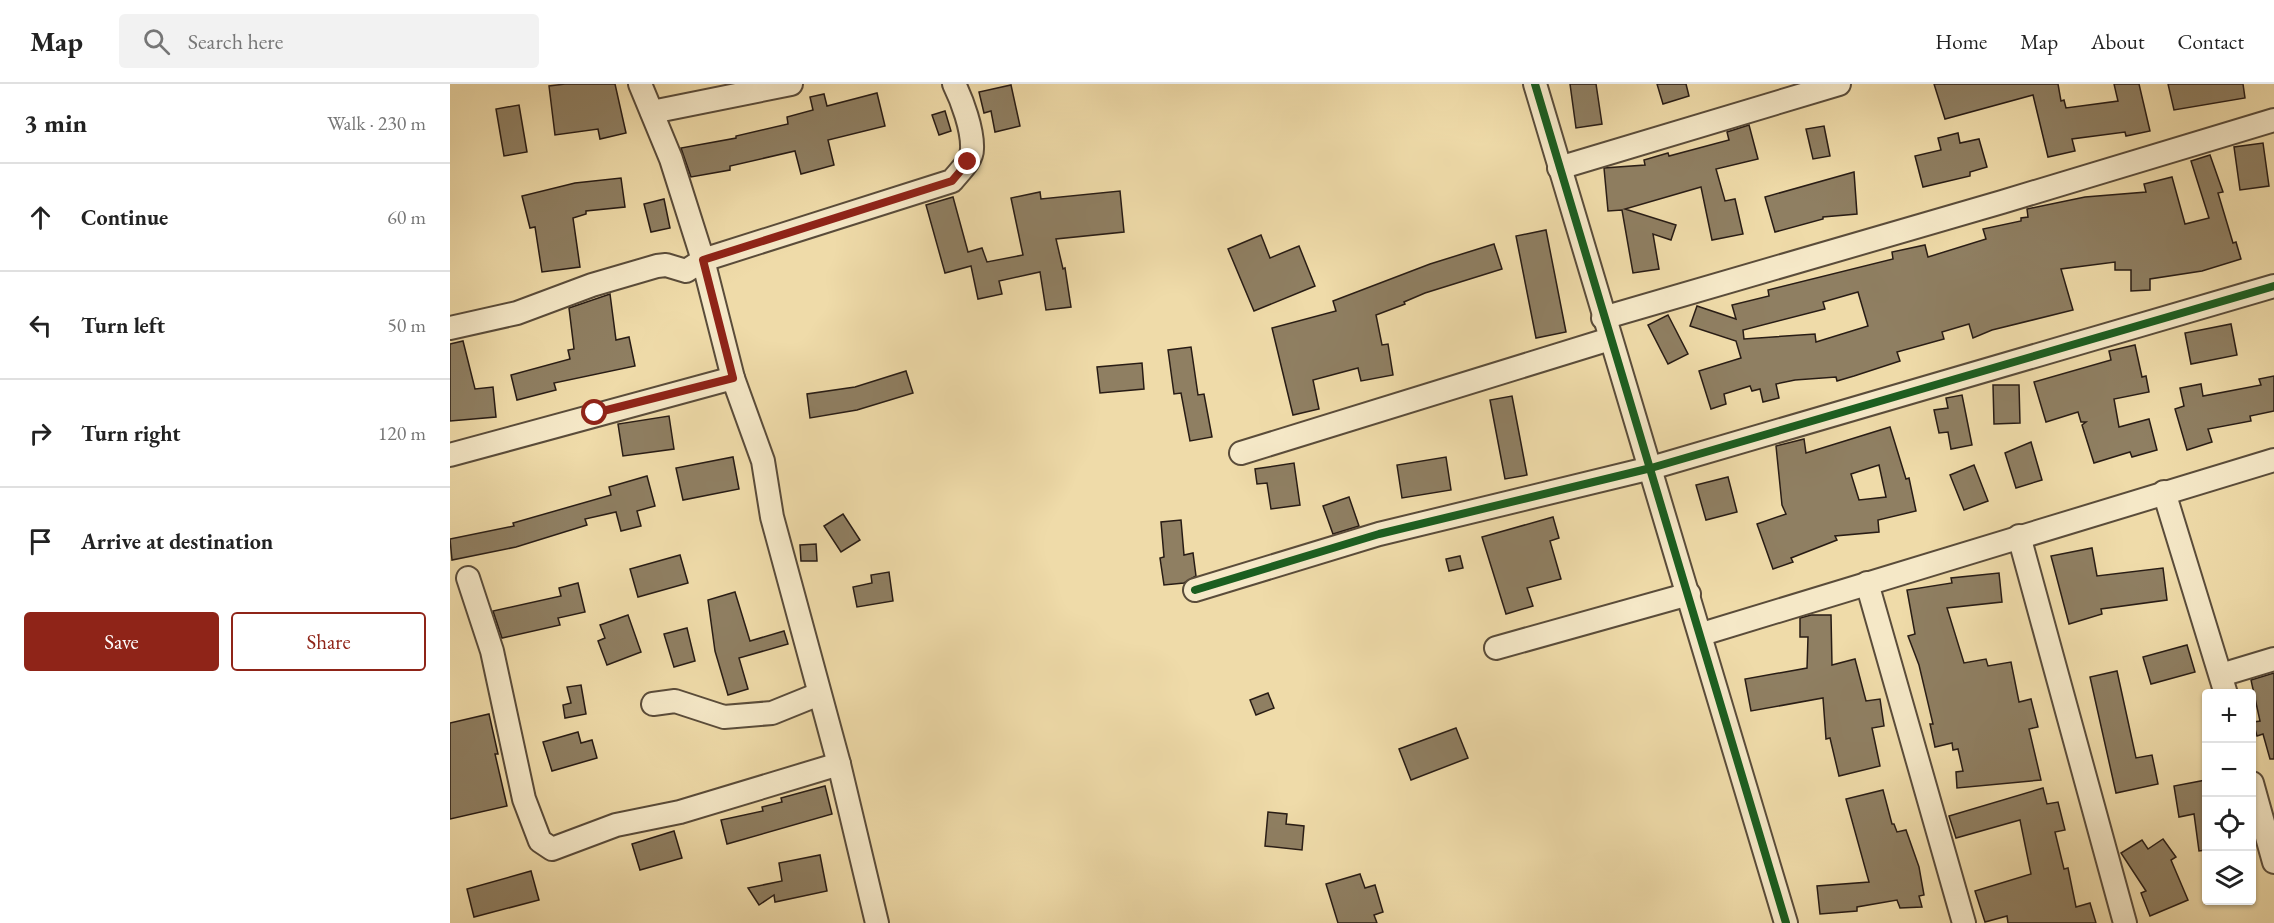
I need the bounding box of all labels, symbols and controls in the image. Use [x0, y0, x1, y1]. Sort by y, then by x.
search box [119, 14, 539, 68]
text: Map [30, 23, 83, 59]
icon: search [140, 25, 173, 58]
text: Search here [188, 27, 283, 56]
text: Home [1935, 28, 1987, 55]
text: Map [2020, 28, 2058, 55]
text: About [2091, 28, 2144, 55]
text: Contact [2177, 28, 2244, 55]
text: 3 min [24, 106, 87, 140]
text: Walk · 230 m [327, 110, 426, 136]
route end [954, 148, 980, 174]
icon: ahead [24, 201, 57, 234]
text: Continue [81, 203, 168, 232]
text: 60 m [387, 204, 426, 230]
icon: left [24, 309, 57, 342]
text: Turn left [81, 311, 165, 340]
text: 50 m [387, 312, 426, 338]
route start [581, 399, 607, 425]
icon: right [24, 417, 57, 450]
text: Turn right [81, 419, 180, 448]
text: 120 m [378, 420, 426, 446]
icon: arrive [24, 525, 57, 558]
text: Arrive at destination [81, 527, 273, 556]
button: Save [24, 612, 219, 671]
button: Share [231, 612, 426, 671]
map controls [2202, 689, 2256, 905]
button: + [2202, 689, 2256, 743]
button: − [2202, 743, 2256, 797]
button: locate [2202, 797, 2256, 851]
button: layers [2202, 851, 2256, 905]

